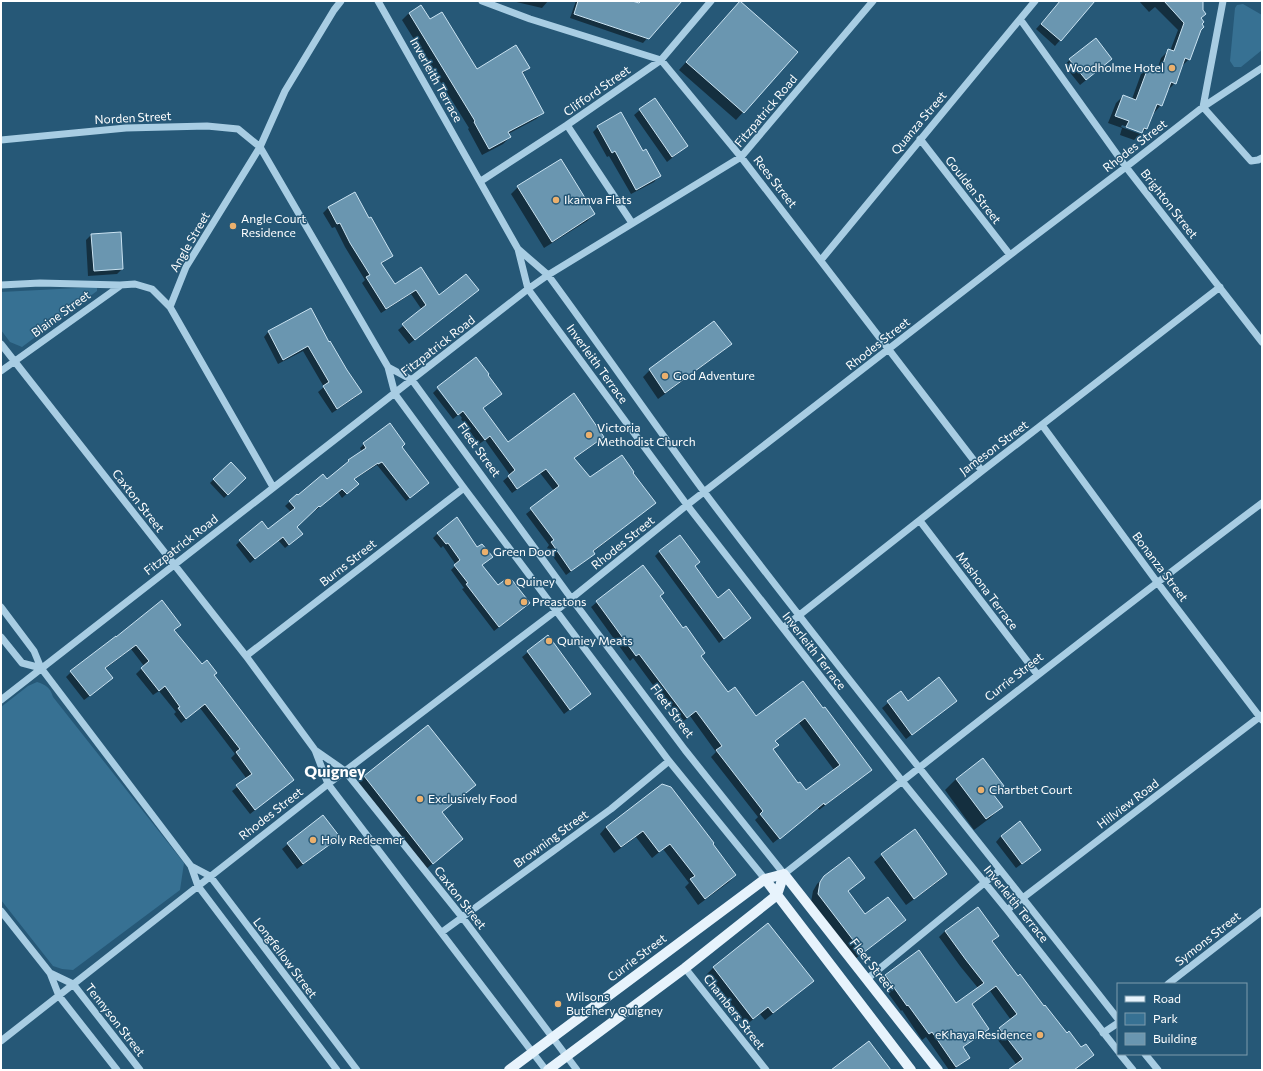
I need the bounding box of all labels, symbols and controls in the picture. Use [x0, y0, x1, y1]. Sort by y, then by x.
street label: Inverleith Terrace [408, 35, 466, 124]
place label: Woodholme Hotel [1065, 60, 1164, 74]
street label: Clifford Street [560, 62, 633, 118]
marker: Woodholme Hotel [1167, 63, 1177, 73]
street label: Fitzpatrick Road [731, 71, 799, 149]
street label: Quanza Street [888, 88, 949, 157]
street label: Norden Street [94, 108, 172, 126]
street label: Rhodes Street [1100, 116, 1169, 174]
street label: Rees Street [751, 153, 800, 210]
street label: Goulden Street [943, 153, 1005, 226]
street label: Brighton Street [1138, 166, 1201, 241]
place label: Ikamva Flats [564, 192, 632, 206]
marker: Ikamva Flats [551, 195, 561, 205]
street label: Angle Street [166, 209, 212, 274]
place label: Angle Court Residence [241, 211, 306, 239]
marker: Angle Court Residence [228, 221, 238, 231]
street label: Blaine Street [28, 287, 93, 339]
street label: Fitzpatrick Road [398, 312, 477, 378]
street label: Rhodes Street [843, 314, 912, 372]
street label: Inverleith Terrace [564, 321, 631, 406]
place label: God Adventure [673, 368, 755, 382]
marker: God Adventure [660, 371, 670, 381]
street label: Jameson Street [956, 417, 1031, 478]
street label: Fleet Street [455, 420, 504, 479]
place label: Victoria Methodist Church [597, 420, 696, 448]
marker: Victoria Methodist Church [584, 430, 594, 440]
street label: Caxton Street [110, 466, 168, 535]
street label: Fitzpatrick Road [141, 511, 220, 577]
street label: Rhodes Street [588, 512, 657, 572]
street label: Bonanza Street [1130, 529, 1192, 604]
street label: Burns Street [316, 536, 378, 589]
place label: Green Door [493, 544, 556, 558]
marker: Green Door [480, 547, 490, 557]
street label: Mashona Terrace [954, 549, 1022, 632]
place label: Quiney [516, 574, 555, 588]
marker: Quiney [503, 577, 513, 587]
place label: Preastons [532, 594, 587, 608]
marker: Preastons [519, 597, 529, 607]
street label: Inverleith Terrace [780, 609, 849, 692]
place label: Quniey Meats [557, 633, 633, 647]
marker: Quniey Meats [544, 636, 554, 646]
street label: Currie Street [981, 649, 1045, 703]
street label: Fleet Street [648, 681, 698, 740]
district label: Quigney [304, 761, 366, 780]
street label: Hillview Road [1094, 775, 1161, 831]
place label: Chartbet Court [989, 782, 1073, 796]
street label: Rhodes Street [236, 784, 305, 842]
marker: Chartbet Court [976, 785, 986, 795]
place label: Exclusively Food [428, 791, 517, 805]
marker: Exclusively Food [415, 794, 425, 804]
street label: Browning Street [511, 806, 590, 870]
place label: Holy Redeemer [321, 832, 404, 846]
marker: Holy Redeemer [308, 835, 318, 845]
street label: Inverleith Terrace [981, 862, 1052, 945]
street label: Caxton Street [432, 863, 490, 932]
street label: Symons Street [1172, 908, 1243, 968]
street label: Longfellow Street [251, 914, 321, 1000]
street label: Currie Street [604, 930, 669, 984]
street label: Fleet Street [848, 935, 898, 994]
street label: Chambers Street [701, 971, 769, 1052]
street label: Tennyson Street [83, 980, 149, 1059]
legend [1117, 983, 1247, 1055]
place label: Wilsons Butchery Quigney [566, 989, 663, 1017]
text: Road [1153, 991, 1181, 1005]
marker: Wilsons Butchery Quigney [553, 999, 563, 1009]
text: Park [1153, 1011, 1179, 1025]
place label: eKhaya Residence [935, 1027, 1032, 1041]
marker: eKhaya Residence [1035, 1030, 1045, 1040]
text: Building [1153, 1031, 1197, 1045]

